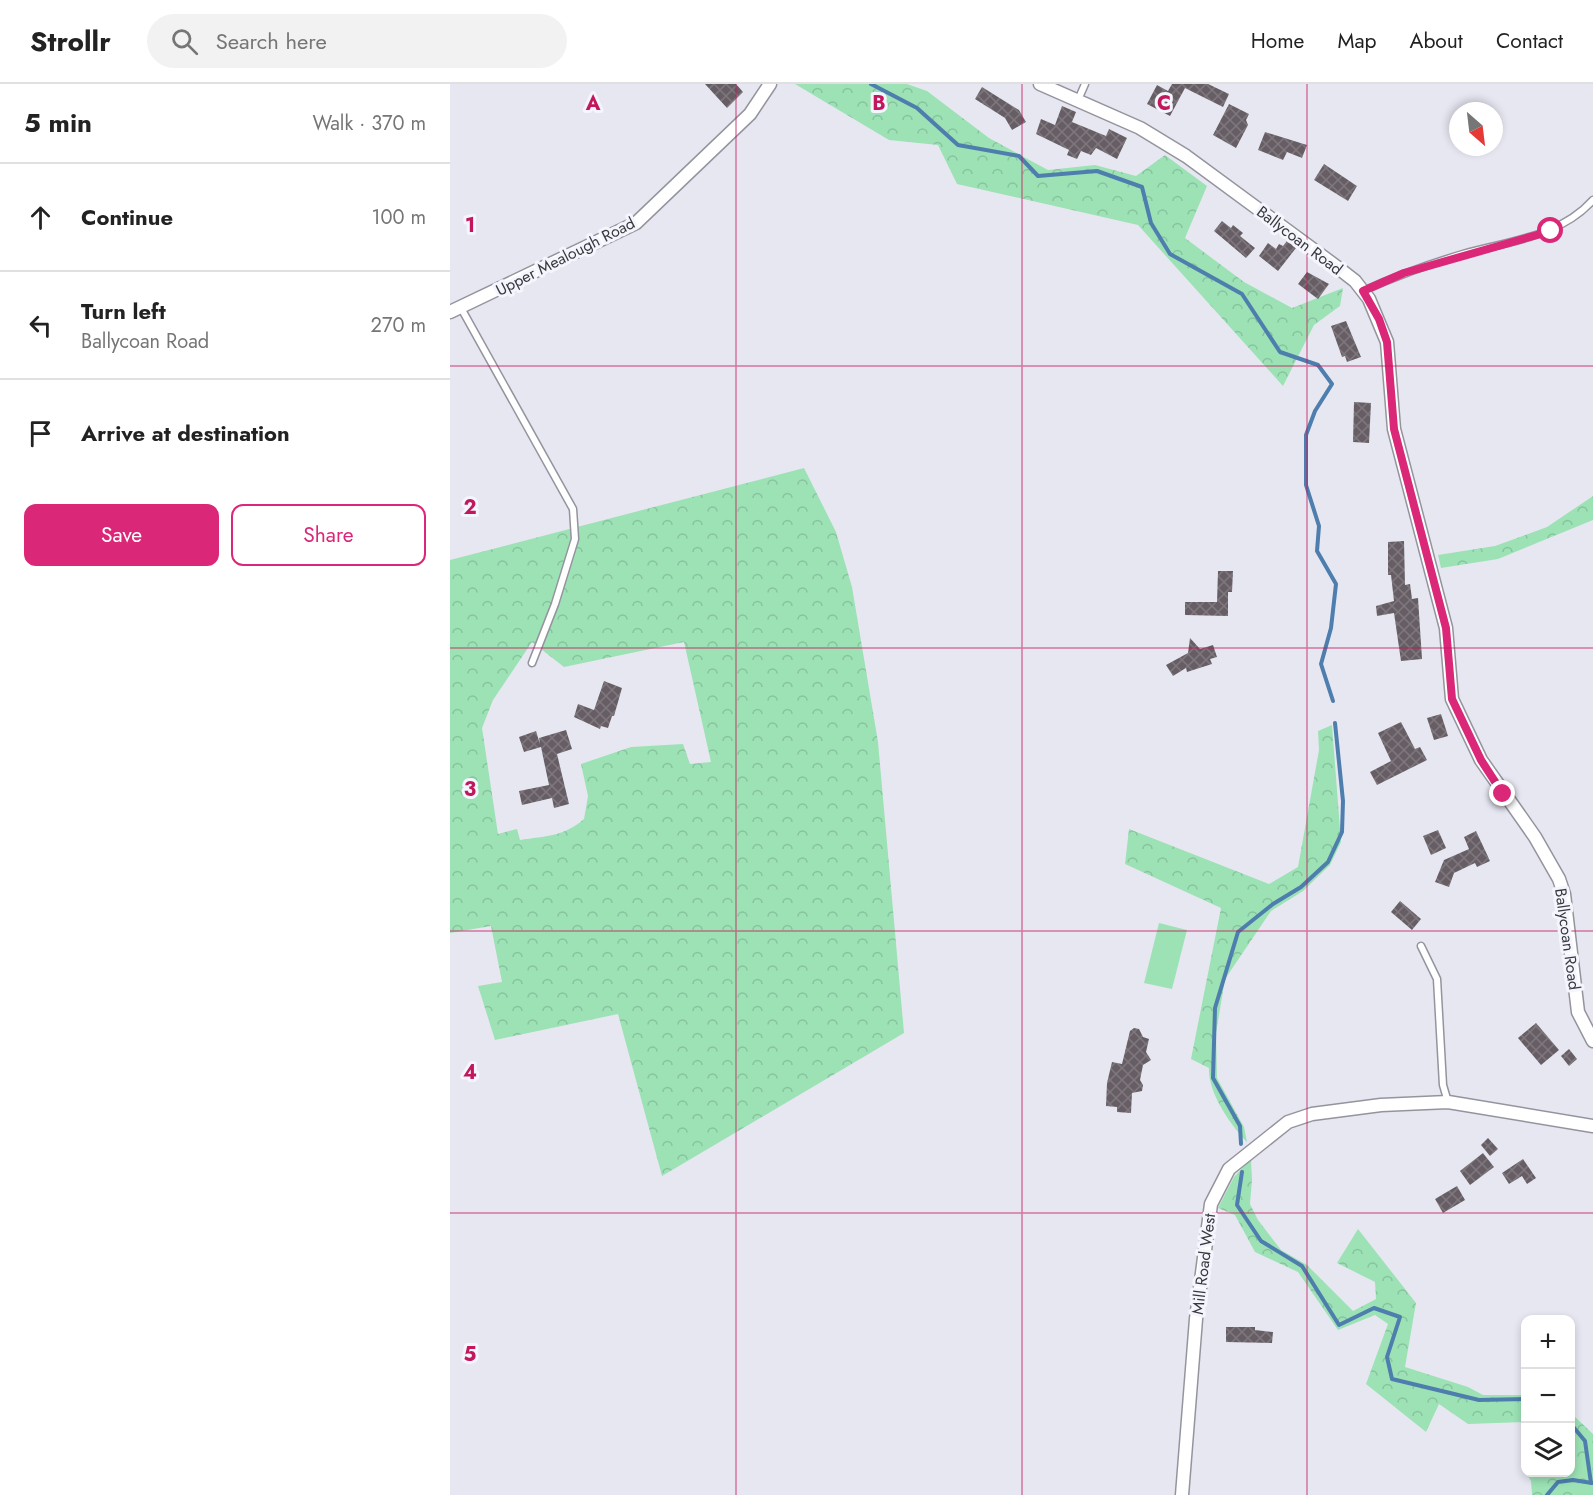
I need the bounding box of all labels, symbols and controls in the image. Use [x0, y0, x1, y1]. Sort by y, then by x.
search box [147, 14, 567, 68]
text: Strollr [30, 21, 111, 62]
icon: search [168, 25, 201, 58]
text: Search here [216, 25, 327, 57]
text: Home [1251, 26, 1304, 56]
text: Map [1337, 26, 1377, 56]
text: About [1410, 26, 1463, 56]
text: Contact [1496, 26, 1563, 56]
text: A [585, 89, 601, 118]
text: B [872, 89, 886, 118]
text: C [1157, 89, 1171, 118]
north arrow [1449, 102, 1503, 156]
text: 5 min [24, 104, 92, 142]
text: Walk · 370 m [312, 109, 426, 138]
street label: Ballycoan Road [1252, 200, 1348, 280]
icon: ahead [24, 201, 57, 234]
text: Continue [81, 201, 173, 233]
text: 100 m [371, 203, 426, 232]
text: 1 [465, 211, 475, 240]
street label: Upper Mealough Road [492, 211, 639, 302]
route start [1537, 217, 1563, 243]
text: Turn left [81, 295, 166, 327]
icon: left [24, 309, 57, 342]
text: 270 m [371, 311, 426, 340]
text: Ballycoan Road [81, 327, 209, 356]
icon: arrive [24, 417, 57, 450]
text: Arrive at destination [81, 417, 290, 449]
text: 2 [463, 493, 477, 522]
button: Save [24, 504, 219, 566]
button: Share [231, 504, 426, 566]
text: 3 [464, 775, 476, 804]
route end [1489, 780, 1515, 806]
street label: Ballycoan Road [1549, 887, 1586, 991]
text: 4 [463, 1058, 477, 1087]
street label: Mill Road West [1186, 1212, 1221, 1316]
map controls [1521, 1315, 1575, 1477]
button: + [1521, 1315, 1575, 1369]
text: 5 [464, 1340, 477, 1369]
button: − [1521, 1369, 1575, 1423]
button: layers [1521, 1423, 1575, 1477]

